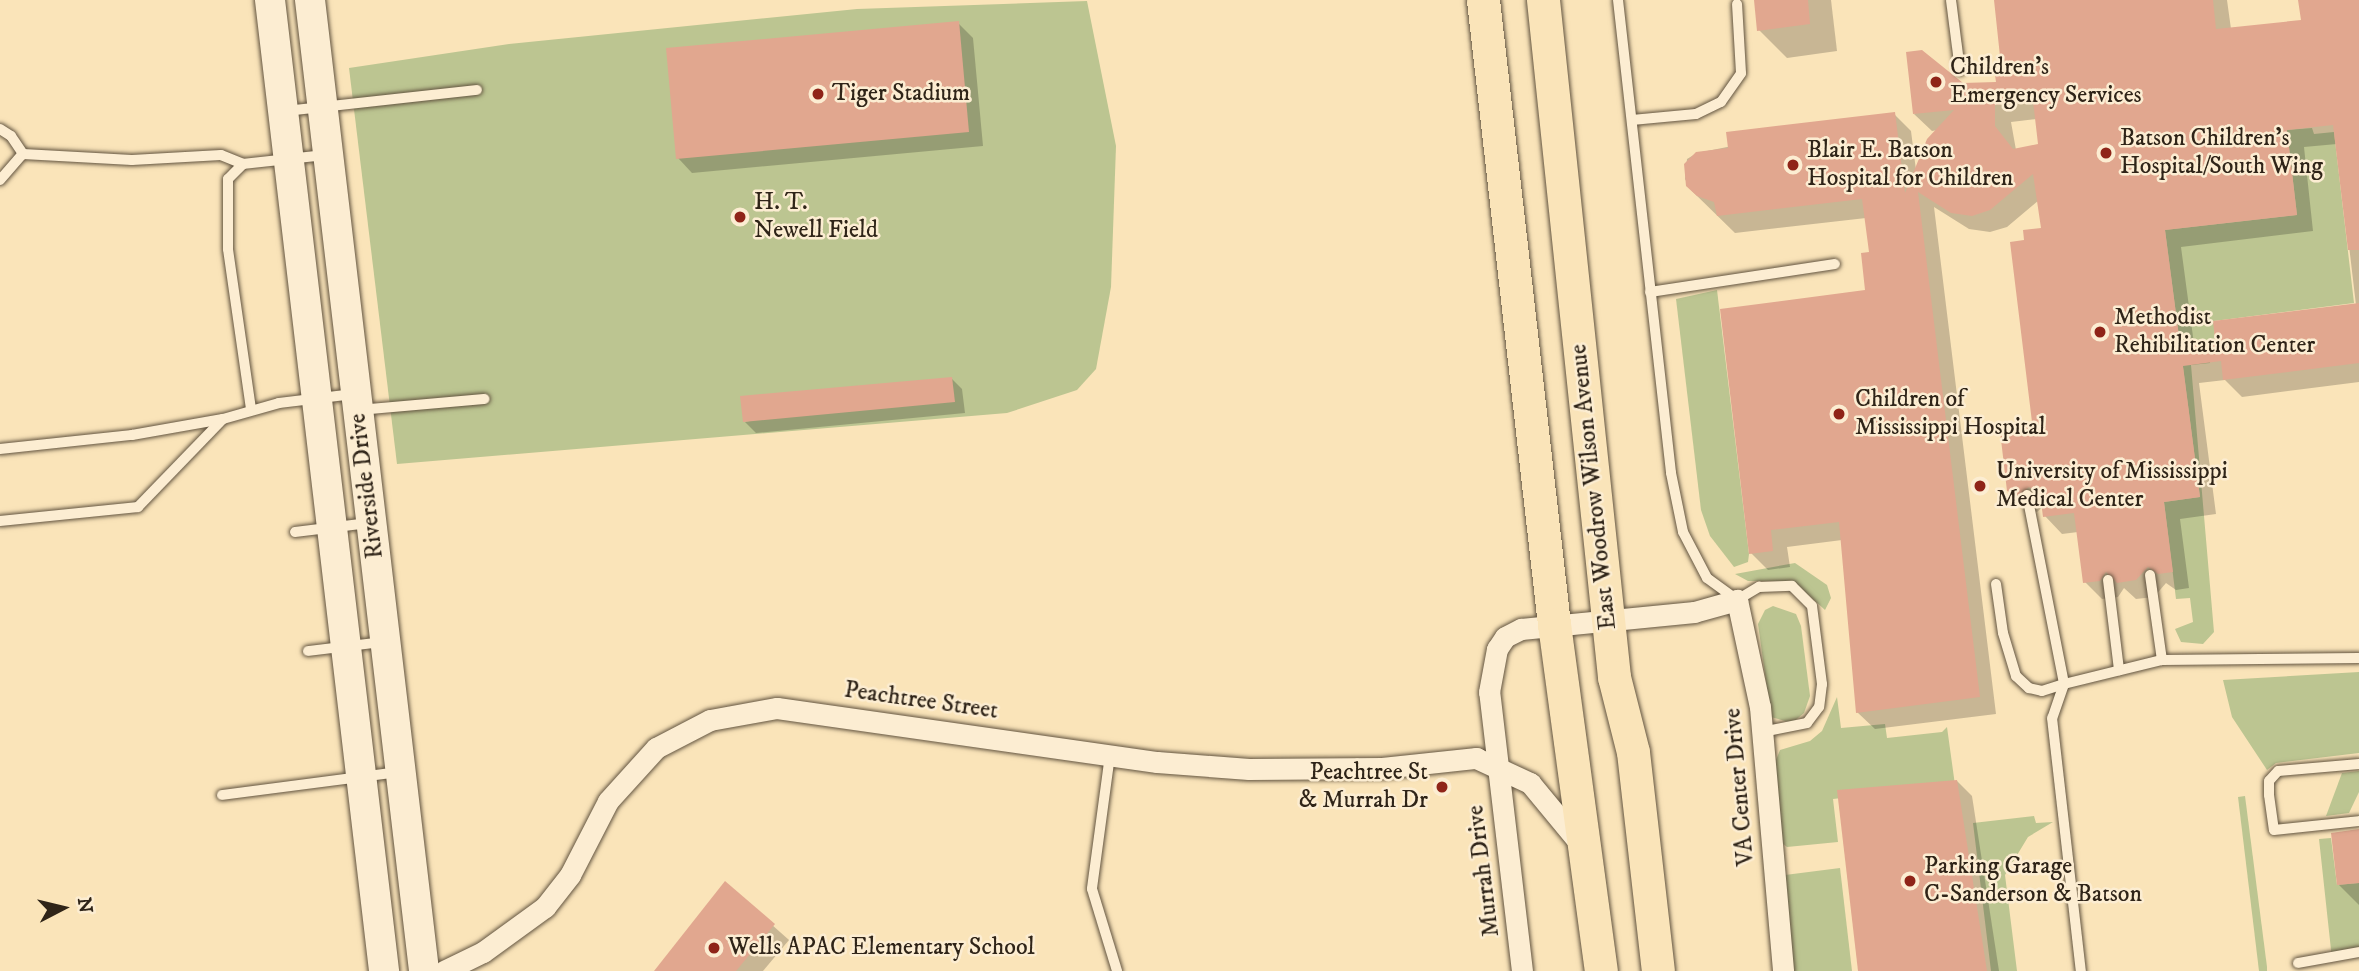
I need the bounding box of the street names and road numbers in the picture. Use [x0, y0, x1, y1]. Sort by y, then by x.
street label: East Woodrow Wilson Avenue [1565, 343, 1623, 631]
street label: Riverside Drive [344, 412, 390, 560]
street label: Peachtree Street [842, 676, 1000, 726]
street label: VA Center Drive [1719, 707, 1761, 867]
street label: Murrah Drive [1462, 804, 1506, 938]

